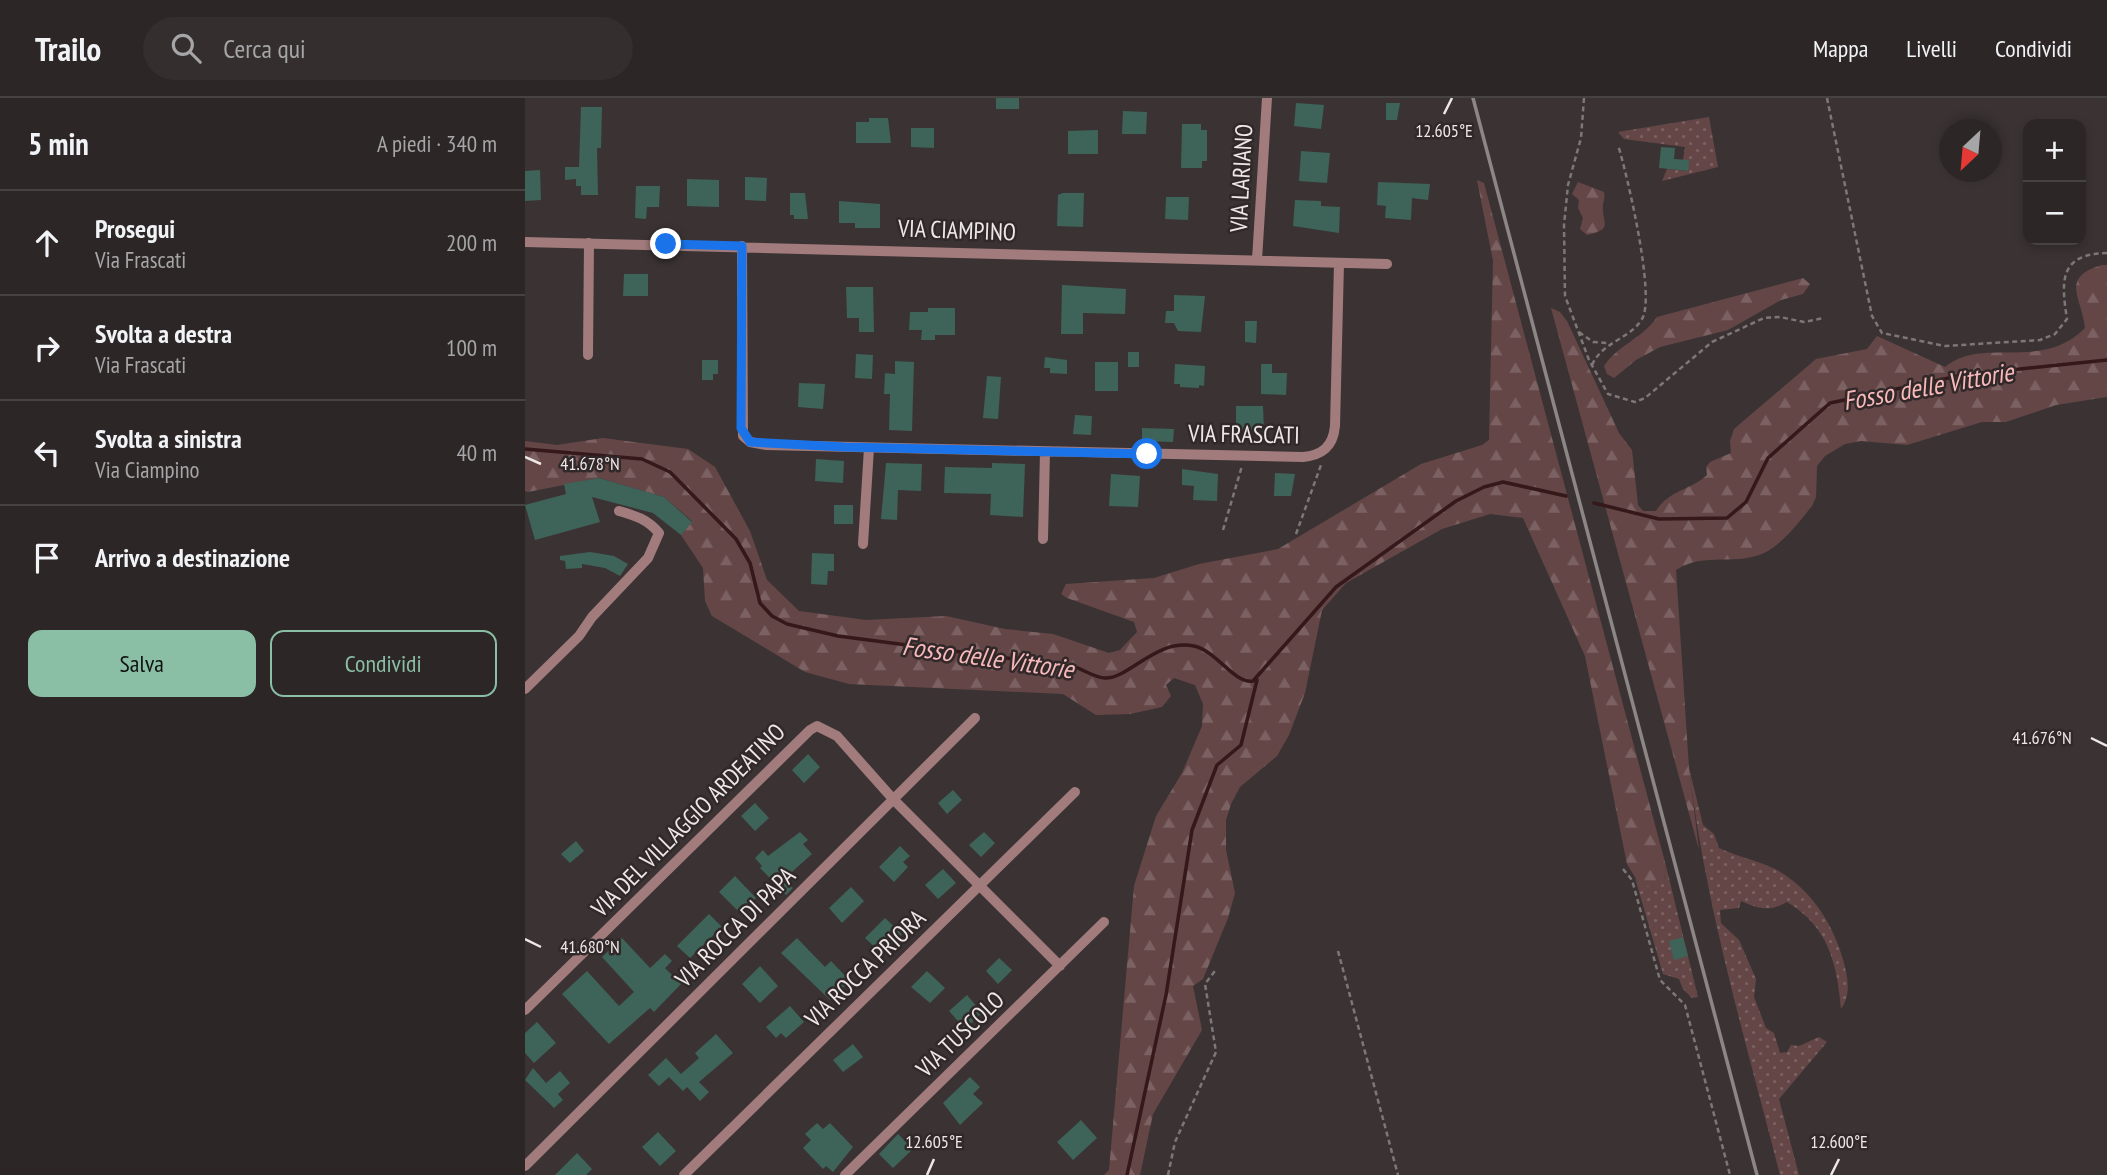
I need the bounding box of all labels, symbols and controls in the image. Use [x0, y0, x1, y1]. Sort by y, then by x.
search box [143, 17, 633, 80]
text: Trailo [35, 27, 101, 70]
icon: search [167, 29, 205, 67]
text: Cerca qui [223, 32, 306, 65]
text: Mappa [1813, 33, 1868, 64]
text: Livelli [1906, 33, 1957, 64]
text: Condividi [1995, 33, 2072, 64]
text: 12.605°E [1415, 119, 1473, 142]
north arrow [1939, 119, 2002, 182]
map controls [2023, 119, 2086, 245]
button: + [2023, 119, 2086, 182]
street label: VIA LARIANO [1223, 123, 1259, 234]
text: 5 min [28, 124, 89, 163]
text: A piedi · 340 m [377, 129, 497, 158]
button: − [2023, 182, 2086, 245]
text: Prosegui [95, 212, 175, 245]
street label: VIA CIAMPINO [896, 212, 1017, 248]
icon: ahead [28, 224, 66, 262]
text: 200 m [446, 228, 497, 257]
route end [650, 228, 681, 259]
text: Via Frascati [95, 245, 186, 274]
text: Svolta a destra [95, 317, 232, 350]
icon: right [28, 329, 66, 367]
text: 100 m [446, 333, 497, 362]
text: Via Frascati [95, 350, 186, 379]
water label: Fosso delle Vittorie [1840, 354, 2018, 417]
street label: VIA FRASCATI [1187, 418, 1300, 450]
text: Svolta a sinistra [95, 422, 242, 455]
icon: left [28, 434, 66, 472]
text: 40 m [456, 438, 497, 467]
route start [1131, 438, 1162, 469]
text: 41.678°N [560, 452, 620, 475]
text: Via Ciampino [95, 455, 199, 484]
icon: arrive [28, 539, 66, 577]
text: Arrivo a destinazione [95, 541, 290, 574]
water label: Fosso delle Vittorie [900, 629, 1078, 686]
button: Salva [28, 630, 256, 697]
button: Condividi [270, 630, 497, 697]
street label: VIA DEL VILLAGGIO ARDEATINO [584, 717, 791, 924]
text: 41.676°N [2012, 726, 2072, 749]
street label: VIA ROCCA DI PAPA [667, 860, 802, 995]
street label: VIA ROCCA PRIORA [797, 902, 932, 1034]
text: 41.680°N [560, 935, 620, 958]
street label: VIA TUSCOLO [909, 984, 1011, 1084]
text: 12.605°E [905, 1130, 963, 1153]
text: 12.600°E [1810, 1130, 1868, 1153]

